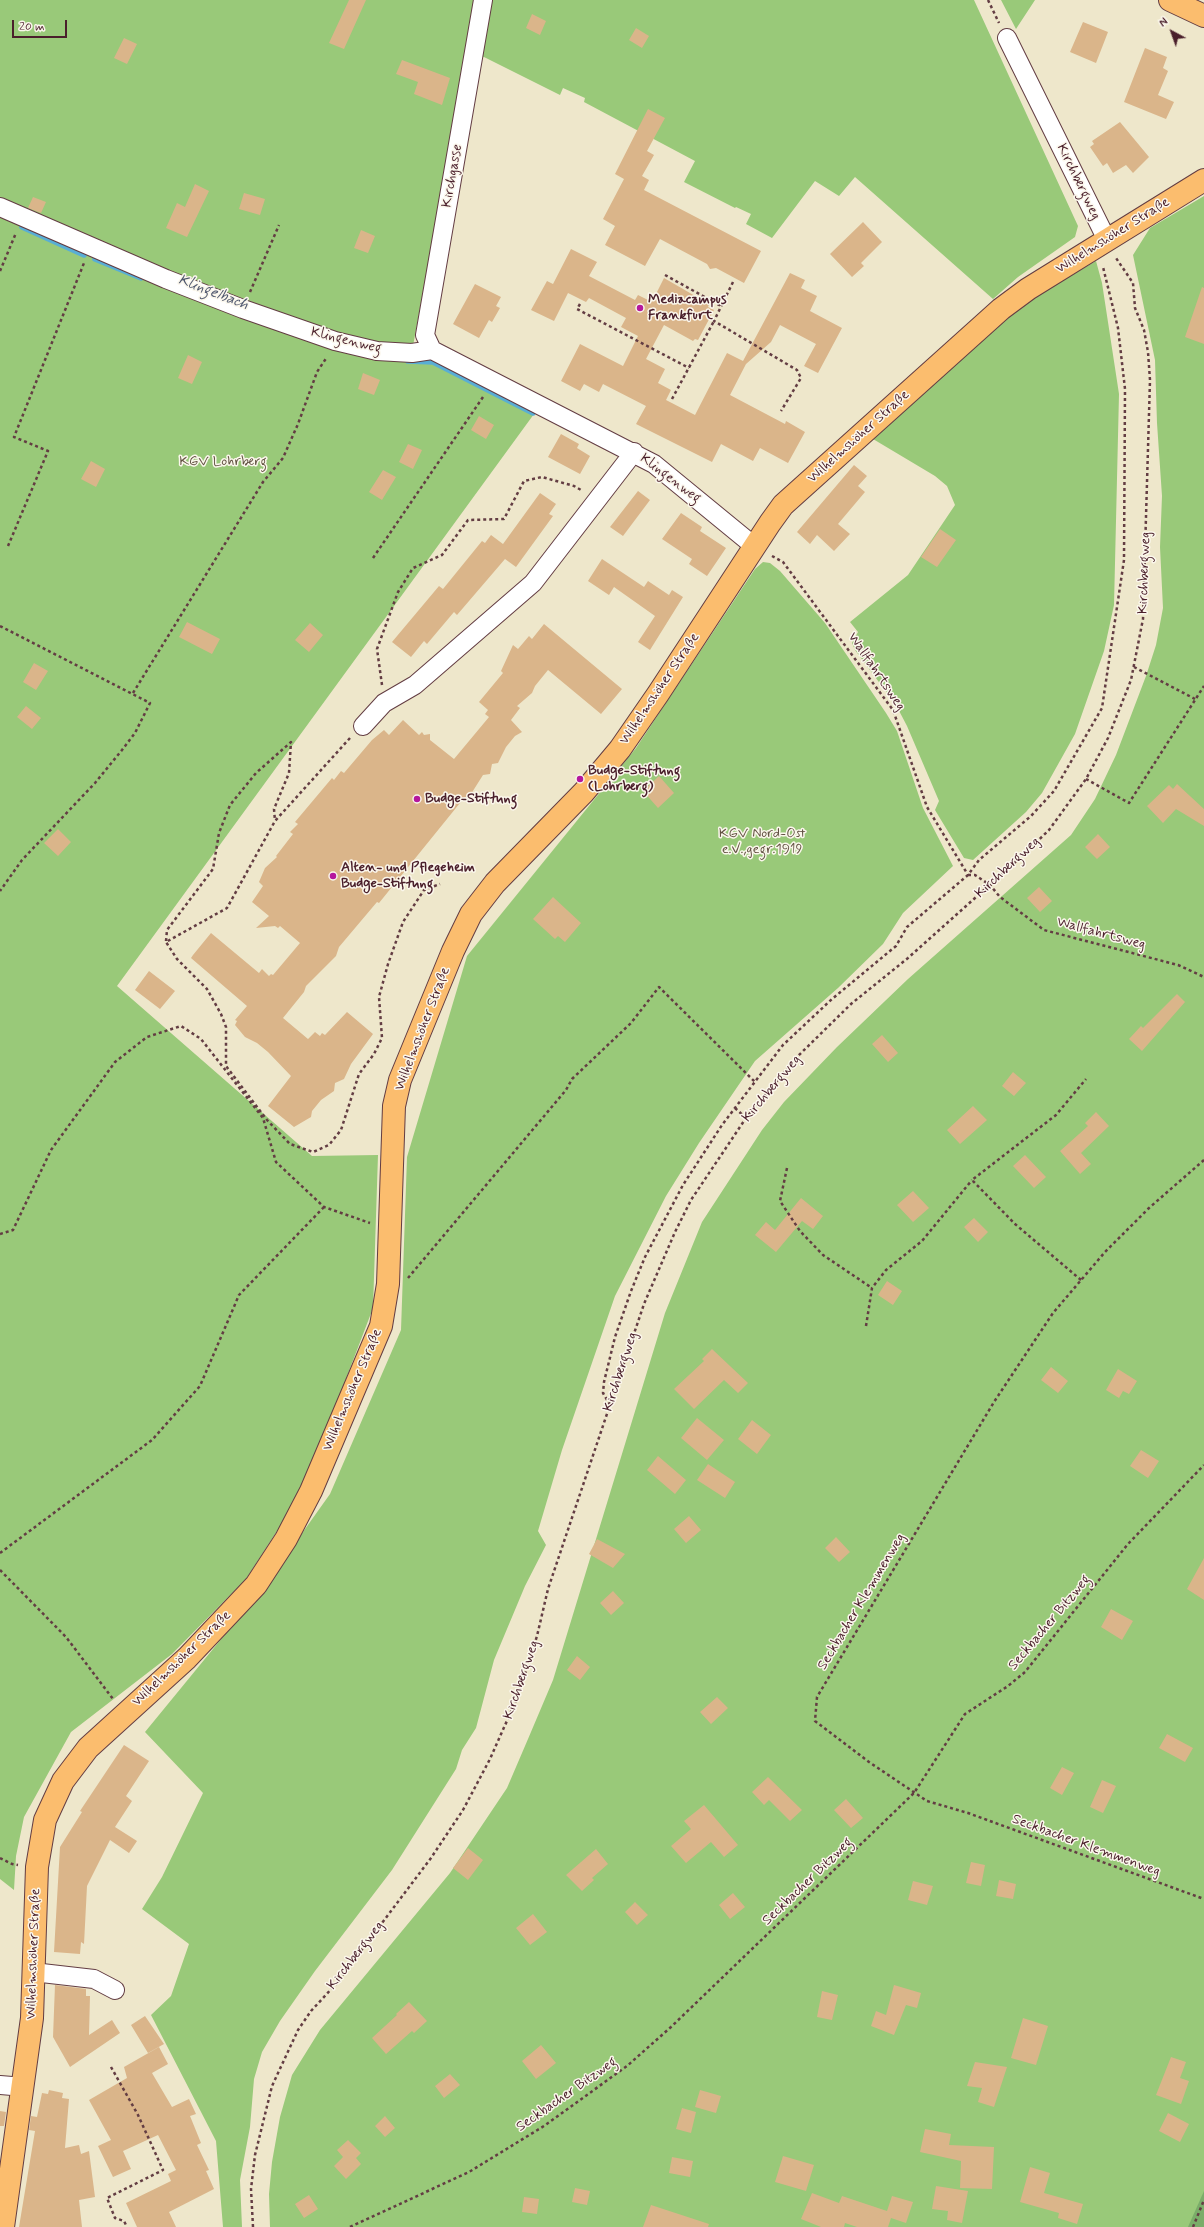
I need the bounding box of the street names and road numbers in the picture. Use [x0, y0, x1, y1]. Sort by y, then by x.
street label: Kirchbergweg [1052, 141, 1104, 223]
street label: Kirchgasse [439, 143, 467, 209]
street label: Wilhelmshöher Straße [1053, 194, 1173, 278]
street label: Klingenweg [309, 324, 383, 358]
street label: Wilhelmshöher Straße [805, 387, 913, 487]
street label: Klingenweg [636, 451, 704, 507]
street label: Kirchbergweg [1135, 531, 1155, 615]
street label: Wilhelmshöher Straße [616, 630, 704, 748]
street label: Wallfahrtsweg [844, 630, 908, 714]
street label: Kirchbergweg [972, 834, 1044, 902]
street label: Wallfahrtsweg [1055, 914, 1147, 954]
street label: Wilhelmshöher Straße [392, 965, 454, 1093]
street label: Kirchbergweg [739, 1052, 805, 1126]
street label: Wilhelmshöher Straße [320, 1326, 386, 1454]
street label: Kirchbergweg [600, 1330, 642, 1414]
street label: Seckbacher Klemmenweg [815, 1531, 909, 1673]
street label: Seckbacher Bitzweg [1005, 1572, 1095, 1674]
street label: Wilhelmshöher Straße [129, 1608, 235, 1710]
street label: Kirchbergweg [501, 1638, 543, 1722]
street label: Seckbacher Klemmenweg [1010, 1811, 1162, 1881]
street label: Seckbacher Bitzweg [759, 1835, 857, 1929]
street label: Wilhelmshöher Straße [23, 1888, 45, 2020]
street label: Kirchbergweg [324, 1918, 388, 1994]
street label: Seckbacher Bitzweg [513, 2054, 621, 2136]

